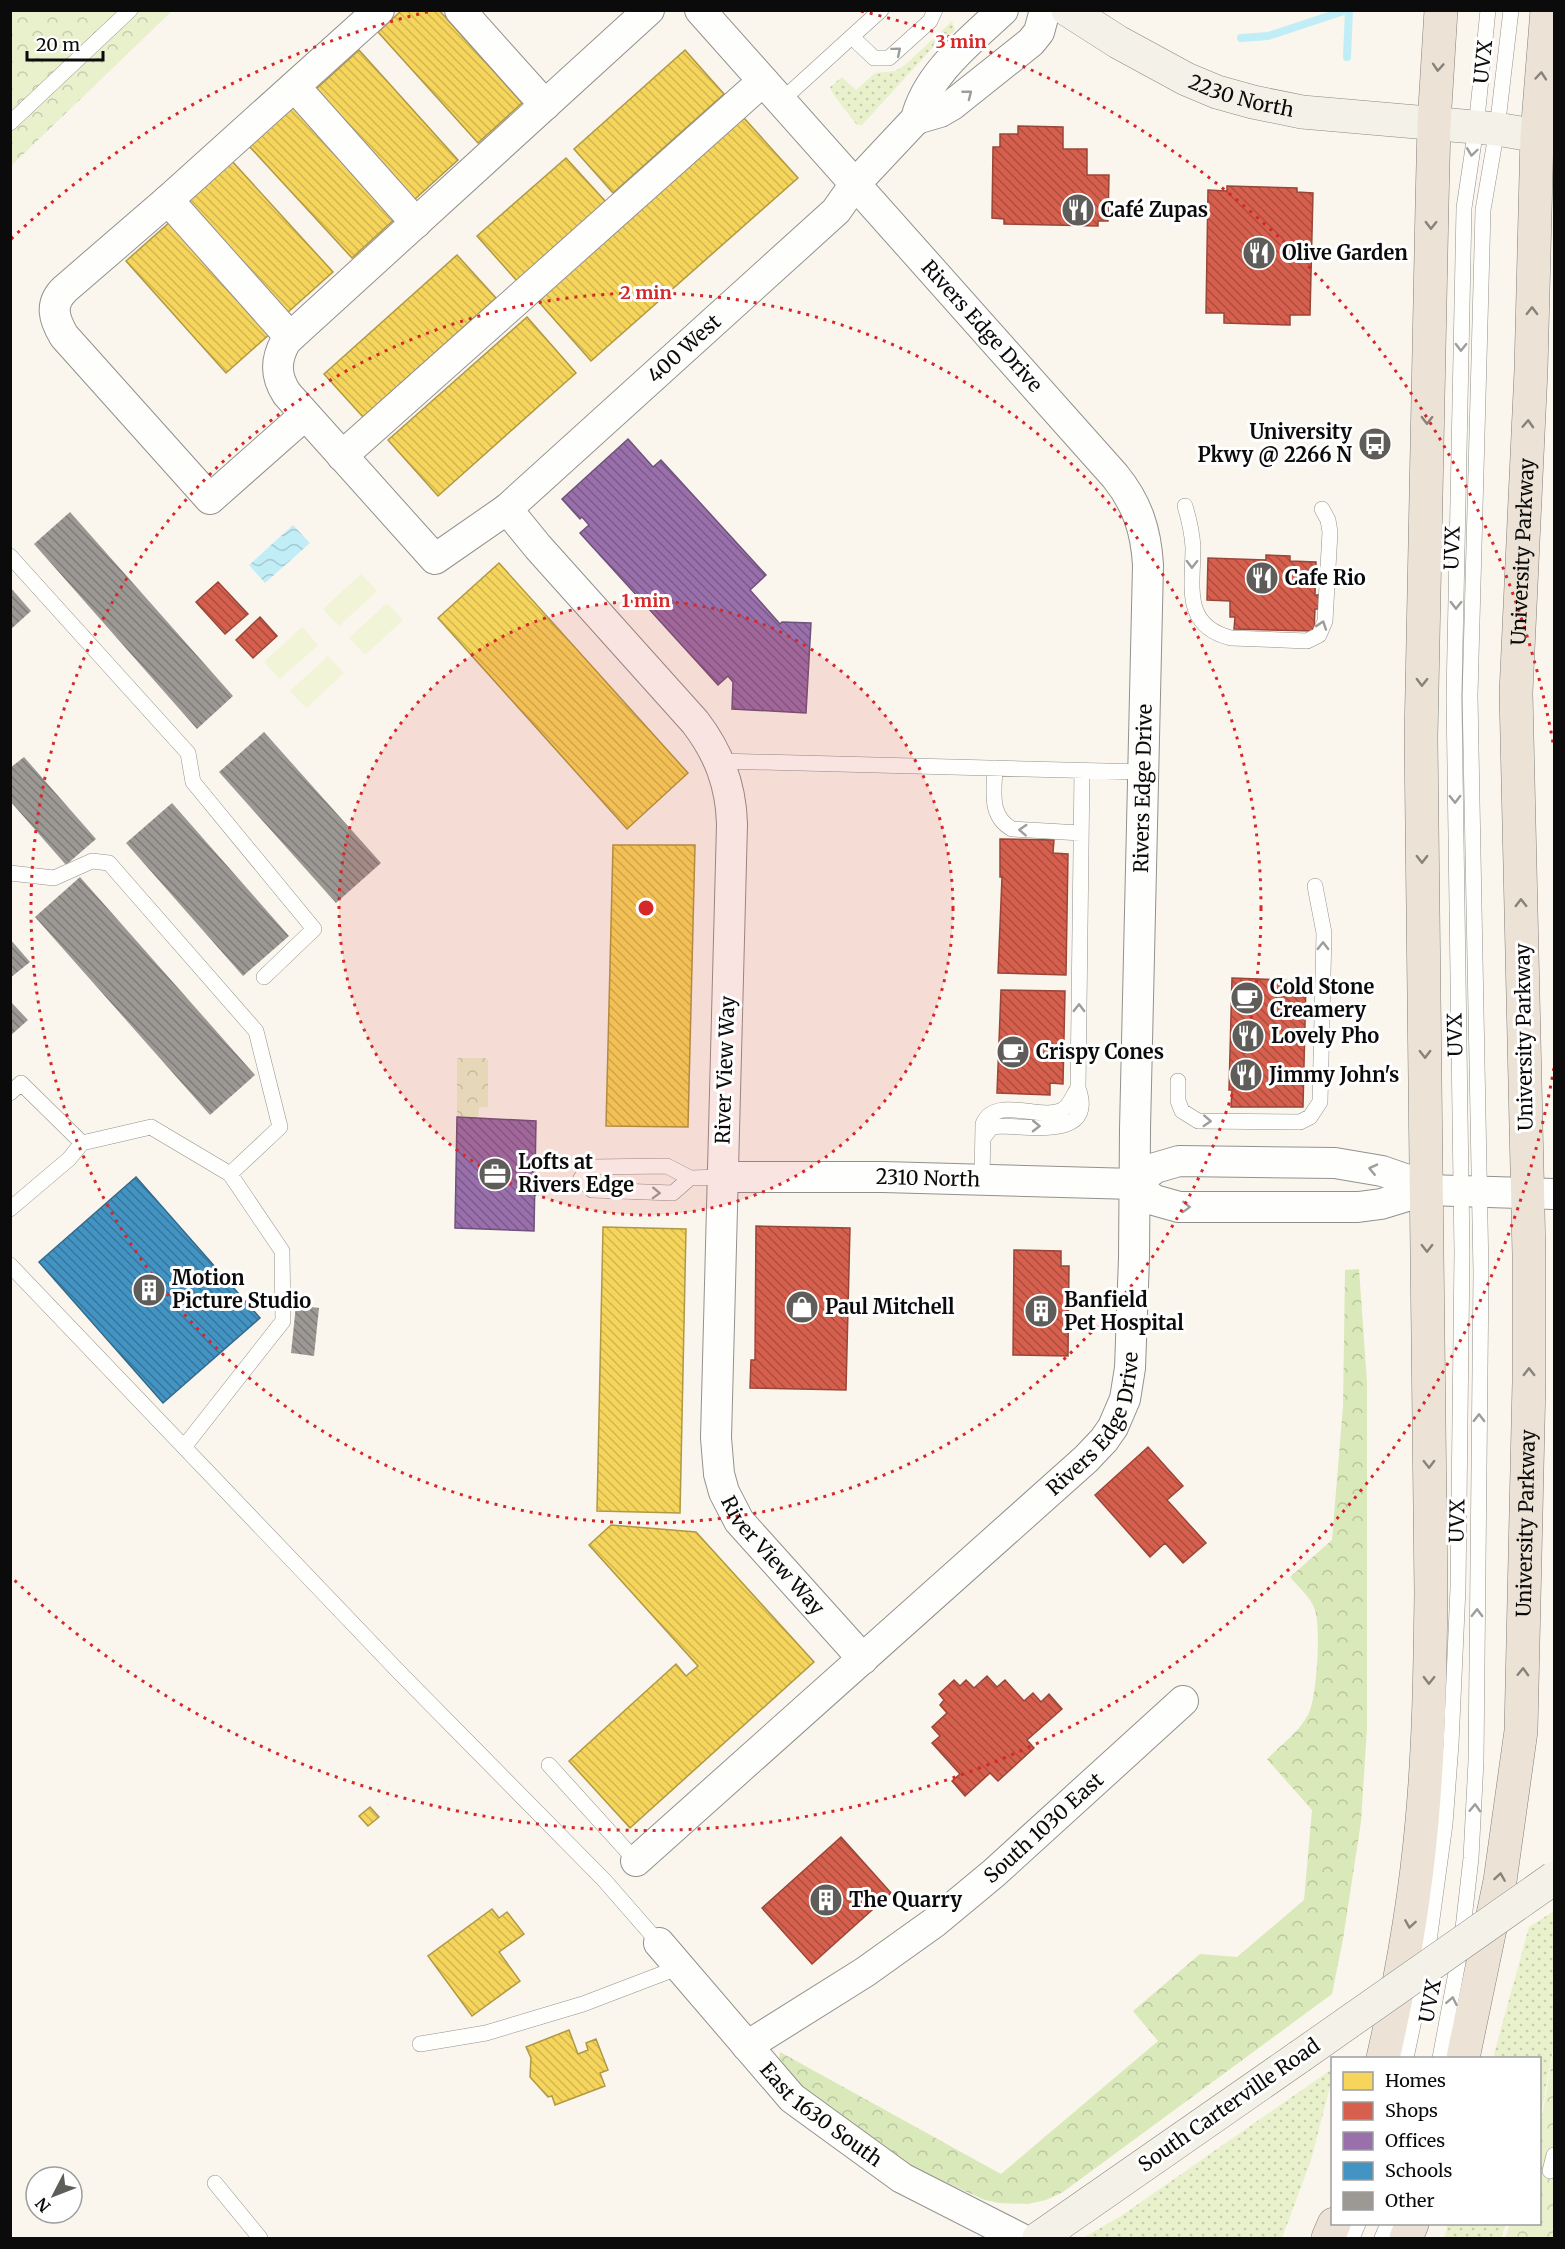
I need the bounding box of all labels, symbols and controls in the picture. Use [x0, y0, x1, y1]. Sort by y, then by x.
scale bar [27, 24, 104, 62]
text: 3 min [936, 30, 986, 53]
text: 20 m [36, 33, 80, 56]
street label: UVX [1468, 38, 1497, 85]
one-way arrow [890, 48, 901, 59]
one-way arrow [1431, 63, 1444, 72]
street label: 2230 North [1185, 69, 1296, 122]
one-way arrow [1535, 72, 1548, 81]
one-way arrow [962, 90, 973, 101]
one-way arrow [1467, 148, 1479, 157]
restaurant icon: Café Zupas [1060, 192, 1096, 228]
place label: Café Zupas [1101, 197, 1208, 222]
one-way arrow [1425, 220, 1437, 229]
restaurant icon: Olive Garden [1241, 235, 1277, 271]
place label: Olive Garden [1282, 240, 1408, 265]
street label: Rivers Edge Drive [917, 255, 1048, 397]
text: 2 min [620, 281, 672, 304]
one-way arrow [1526, 307, 1538, 316]
street label: 400 West [642, 309, 726, 388]
one-way arrow [1455, 342, 1468, 351]
one-way arrow [1421, 415, 1433, 424]
place label: University Pkwy @ 2266 N [1197, 419, 1352, 467]
one-way arrow [1522, 420, 1535, 429]
bus stop icon: University Pkwy @ 2266 N [1357, 426, 1393, 462]
street label: University Parkway [1505, 457, 1539, 646]
street label: UVX [1438, 525, 1465, 570]
one-way arrow [1186, 559, 1199, 568]
restaurant icon: Cafe Rio [1244, 560, 1280, 596]
place label: Cafe Rio [1285, 565, 1366, 590]
text: 1 min [621, 589, 671, 612]
one-way arrow [1450, 600, 1462, 609]
one-way arrow [1315, 621, 1328, 631]
one-way arrow [1416, 678, 1428, 687]
street label: Rivers Edge Drive [1128, 704, 1157, 873]
one-way arrow [1449, 795, 1462, 804]
one-way arrow [1018, 823, 1027, 836]
one-way arrow [1416, 855, 1428, 864]
centre of rings [636, 898, 656, 918]
one-way arrow [1515, 899, 1527, 908]
one-way arrow [1317, 941, 1329, 950]
street label: University Parkway [1509, 943, 1538, 1131]
place label: Cold Stone Creamery [1270, 974, 1374, 1022]
cafe icon: Cold Stone Creamery [1229, 980, 1265, 1016]
street label: River View Way [709, 995, 740, 1145]
one-way arrow [1073, 1004, 1085, 1013]
street label: UVX [1442, 1012, 1467, 1057]
restaurant icon: Lovely Pho [1230, 1018, 1266, 1054]
place label: Lovely Pho [1271, 1023, 1379, 1048]
cafe icon: Crispy Cones [995, 1034, 1031, 1070]
place label: Crispy Cones [1036, 1039, 1164, 1064]
one-way arrow [1418, 1050, 1431, 1059]
restaurant icon: Jimmy John's [1228, 1057, 1264, 1093]
place label: Jimmy John's [1268, 1062, 1399, 1087]
one-way arrow [1202, 1114, 1212, 1127]
one-way arrow [1031, 1120, 1040, 1133]
place label: Lofts at Rivers Edge [518, 1149, 634, 1197]
office icon: Lofts at Rivers Edge [477, 1156, 513, 1192]
one-way arrow [1368, 1163, 1378, 1176]
street label: 2310 North [876, 1164, 981, 1192]
one-way arrow [651, 1186, 660, 1199]
one-way arrow [1181, 1200, 1190, 1213]
one-way arrow [1421, 1244, 1433, 1253]
place label: Motion Picture Studio [172, 1265, 311, 1313]
building icon: Motion Picture Studio [131, 1272, 167, 1308]
place label: Banfield Pet Hospital [1064, 1287, 1184, 1335]
shop icon: Paul Mitchell [784, 1289, 820, 1325]
building icon: Banfield Pet Hospital [1023, 1293, 1059, 1329]
place label: Paul Mitchell [825, 1294, 955, 1319]
street label: Rivers Edge Drive [1041, 1351, 1143, 1501]
one-way arrow [1523, 1368, 1535, 1377]
one-way arrow [1473, 1413, 1485, 1422]
street label: University Parkway [1511, 1429, 1540, 1617]
one-way arrow [1423, 1460, 1435, 1469]
street label: River View Way [716, 1491, 830, 1620]
street label: UVX [1444, 1498, 1469, 1543]
one-way arrow [1471, 1608, 1483, 1617]
one-way arrow [1517, 1668, 1529, 1677]
one-way arrow [1423, 1676, 1436, 1685]
street label: South 1030 East [979, 1767, 1108, 1888]
one-way arrow [1468, 1803, 1481, 1812]
one-way arrow [1494, 1872, 1506, 1881]
building icon: The Quarry [808, 1882, 844, 1918]
place label: The Quarry [849, 1887, 962, 1912]
one-way arrow [1404, 1919, 1416, 1929]
street label: UVX [1413, 1976, 1446, 2025]
one-way arrow [1445, 1997, 1458, 2007]
street label: South Carterville Road [1133, 2032, 1324, 2177]
street label: East 1630 South [755, 2057, 887, 2172]
legend [1331, 2057, 1541, 2225]
text: Homes [1385, 2069, 1446, 2092]
text: Shops [1385, 2099, 1438, 2122]
text: Offices [1385, 2129, 1445, 2152]
text: Schools [1385, 2159, 1453, 2182]
north arrow [24, 2165, 84, 2225]
text: Other [1385, 2189, 1435, 2212]
text: N [31, 2193, 55, 2216]

